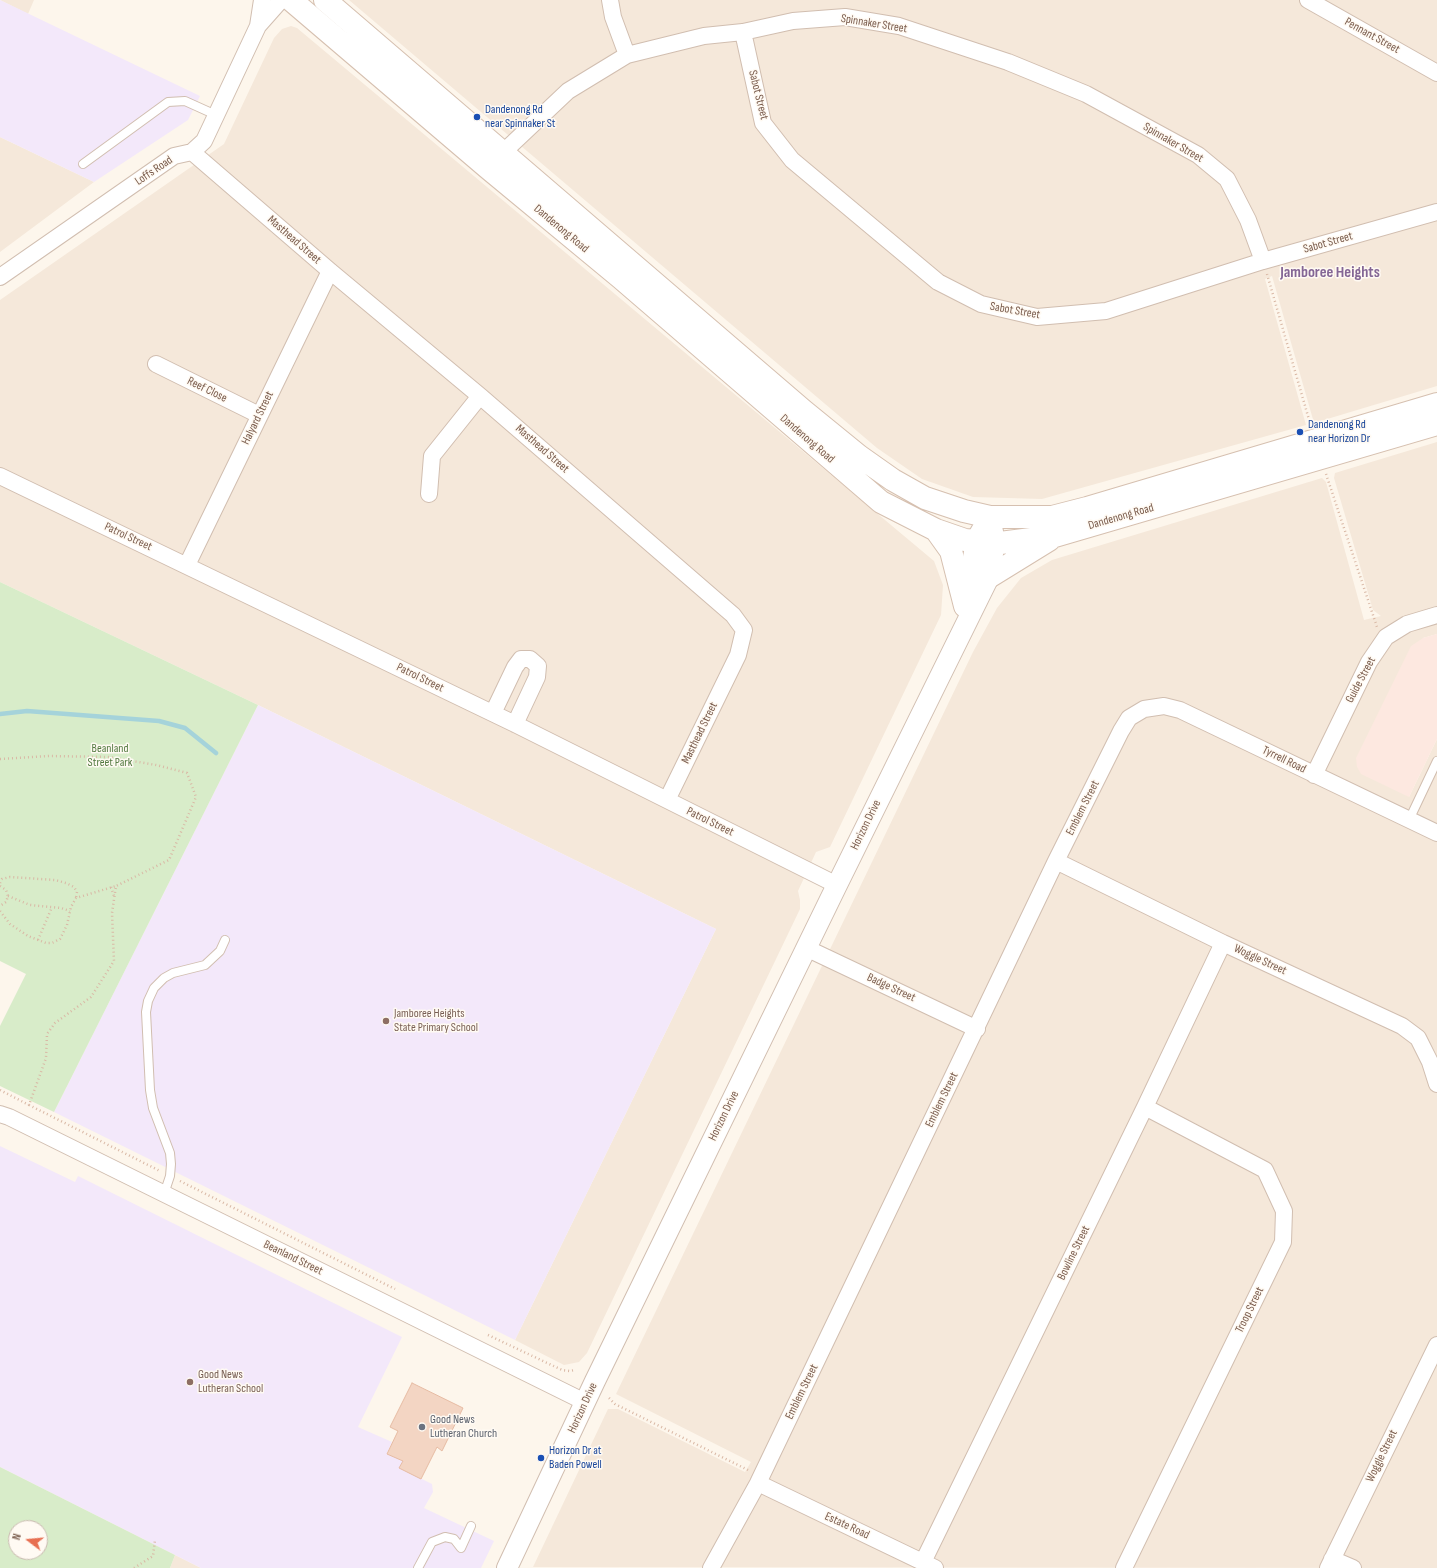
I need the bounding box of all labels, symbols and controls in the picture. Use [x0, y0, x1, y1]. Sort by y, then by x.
street label: Spinnaker Street [840, 12, 908, 36]
street label: Pennant Street [1342, 15, 1402, 57]
street label: Sabot Street [745, 69, 771, 121]
place label: Dandenong Rd near Spinnaker St [485, 103, 556, 131]
marker: Dandenong Rd near Spinnaker St [472, 112, 482, 122]
street label: Spinnaker Street [1140, 120, 1206, 166]
street label: Loffs Road [132, 153, 176, 189]
street label: Dandenong Road [531, 202, 591, 256]
street label: Masthead Street [264, 213, 324, 267]
street label: Sabot Street [1302, 229, 1354, 257]
district label: Jamboree Heights [1280, 263, 1380, 283]
street label: Sabot Street [989, 300, 1041, 322]
street label: Reef Close [185, 374, 229, 406]
street label: Halyard Street [239, 389, 277, 447]
street label: Dandenong Road [777, 411, 837, 467]
place label: Dandenong Rd near Horizon Dr [1308, 418, 1370, 446]
street label: Masthead Street [512, 422, 572, 476]
marker: Dandenong Rd near Horizon Dr [1295, 427, 1305, 437]
street label: Dandenong Road [1087, 501, 1155, 533]
street label: Patrol Street [102, 520, 154, 554]
street label: Guide Street [1343, 654, 1379, 706]
street label: Patrol Street [394, 660, 446, 696]
street label: Masthead Street [679, 700, 721, 766]
park label: Beanland Street Park [88, 742, 132, 770]
street label: Tyrrell Road [1260, 743, 1308, 777]
street label: Emblem Street [1063, 778, 1103, 838]
street label: Horizon Drive [848, 798, 884, 852]
street label: Patrol Street [684, 804, 736, 840]
street label: Woggle Street [1231, 942, 1289, 978]
street label: Badge Street [864, 971, 918, 1005]
place label: Jamboree Heights State Primary School [394, 1007, 478, 1035]
marker: Jamboree Heights State Primary School [381, 1016, 391, 1026]
street label: Emblem Street [922, 1070, 962, 1130]
street label: Horizon Drive [706, 1089, 742, 1143]
street label: Bowline Street [1055, 1223, 1093, 1283]
street label: Beanland Street [261, 1237, 325, 1279]
street label: Troop Street [1233, 1285, 1267, 1335]
street label: Emblem Street [782, 1362, 822, 1422]
place label: Good News Lutheran School [198, 1368, 263, 1396]
marker: Good News Lutheran School [185, 1377, 195, 1387]
street label: Horizon Drive [565, 1381, 601, 1435]
place label: Good News Lutheran Church [430, 1413, 497, 1441]
marker: Good News Lutheran Church [417, 1422, 427, 1432]
street label: Woggle Street [1363, 1427, 1401, 1485]
place label: Horizon Dr at Baden Powell [549, 1444, 602, 1472]
marker: Horizon Dr at Baden Powell [536, 1453, 546, 1463]
street label: Estate Road [822, 1509, 872, 1543]
north arrow [8, 1520, 48, 1560]
text: N [10, 1532, 24, 1541]

